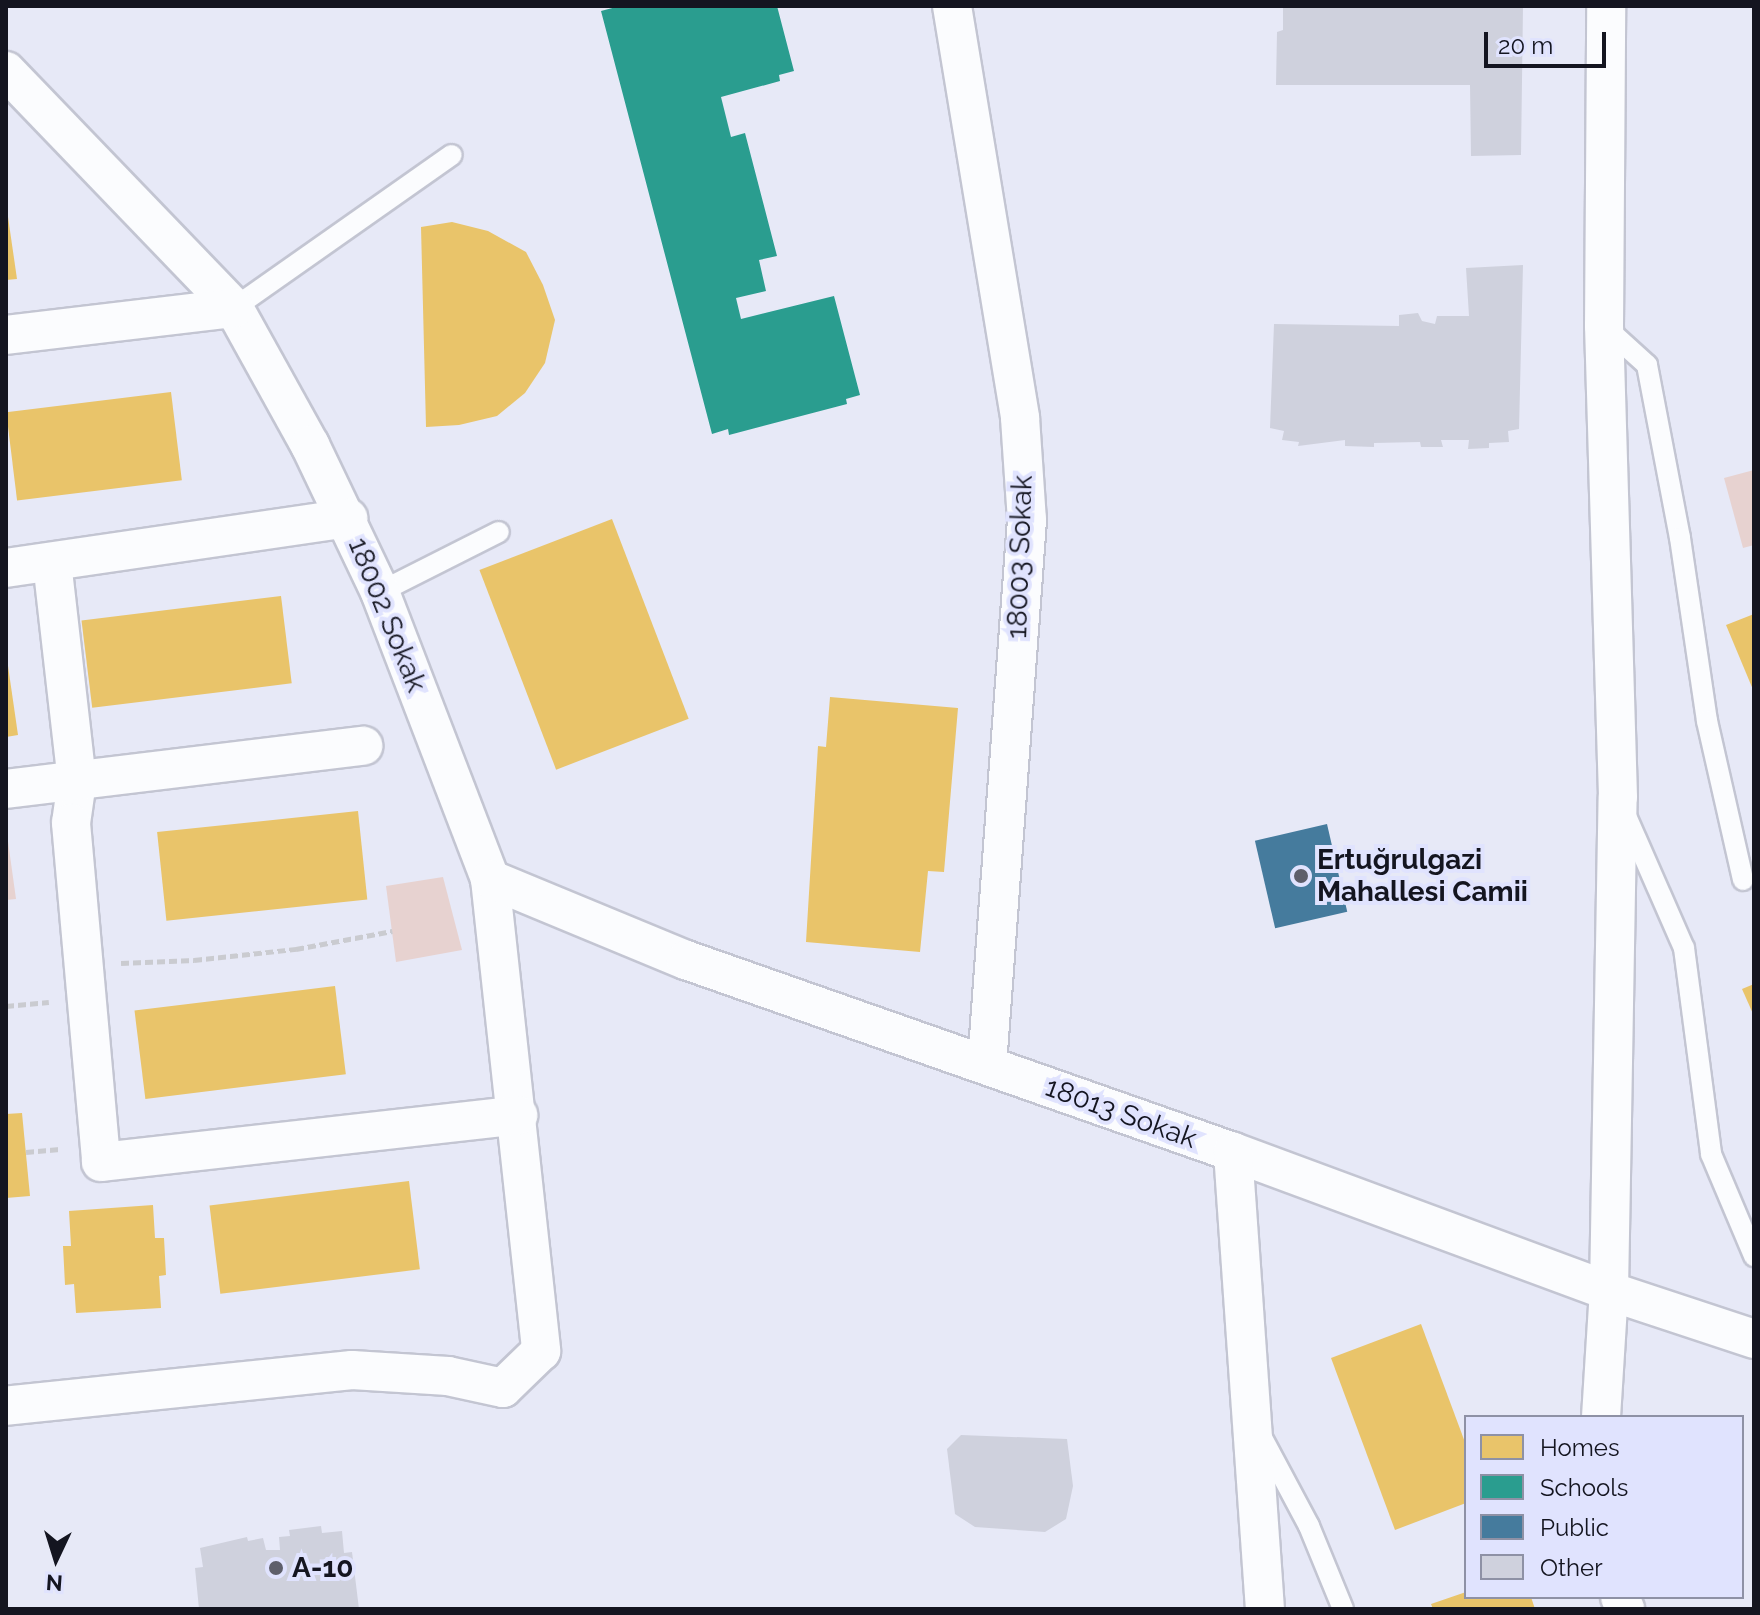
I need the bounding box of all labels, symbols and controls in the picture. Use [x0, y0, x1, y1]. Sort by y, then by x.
scale bar [1488, 16, 1610, 66]
text: 20 m [1498, 31, 1553, 60]
street label: 18003 Sokak [1000, 475, 1040, 639]
street label: 18002 Sokak [341, 533, 433, 697]
place label: Ertuğrulgazi Mahallesi Camii [1317, 843, 1528, 909]
marker: Ertuğrulgazi Mahallesi Camii [1292, 867, 1310, 885]
street label: 18013 Sokak [1041, 1070, 1201, 1156]
legend [1464, 1415, 1744, 1599]
text: Homes [1540, 1433, 1620, 1462]
text: Schools [1540, 1473, 1628, 1502]
text: Public [1540, 1513, 1609, 1542]
north arrow [16, 1519, 96, 1599]
place label: A-10 [292, 1551, 354, 1585]
text: Other [1540, 1553, 1603, 1582]
marker: A-10 [267, 1559, 285, 1577]
text: N [45, 1569, 64, 1596]

